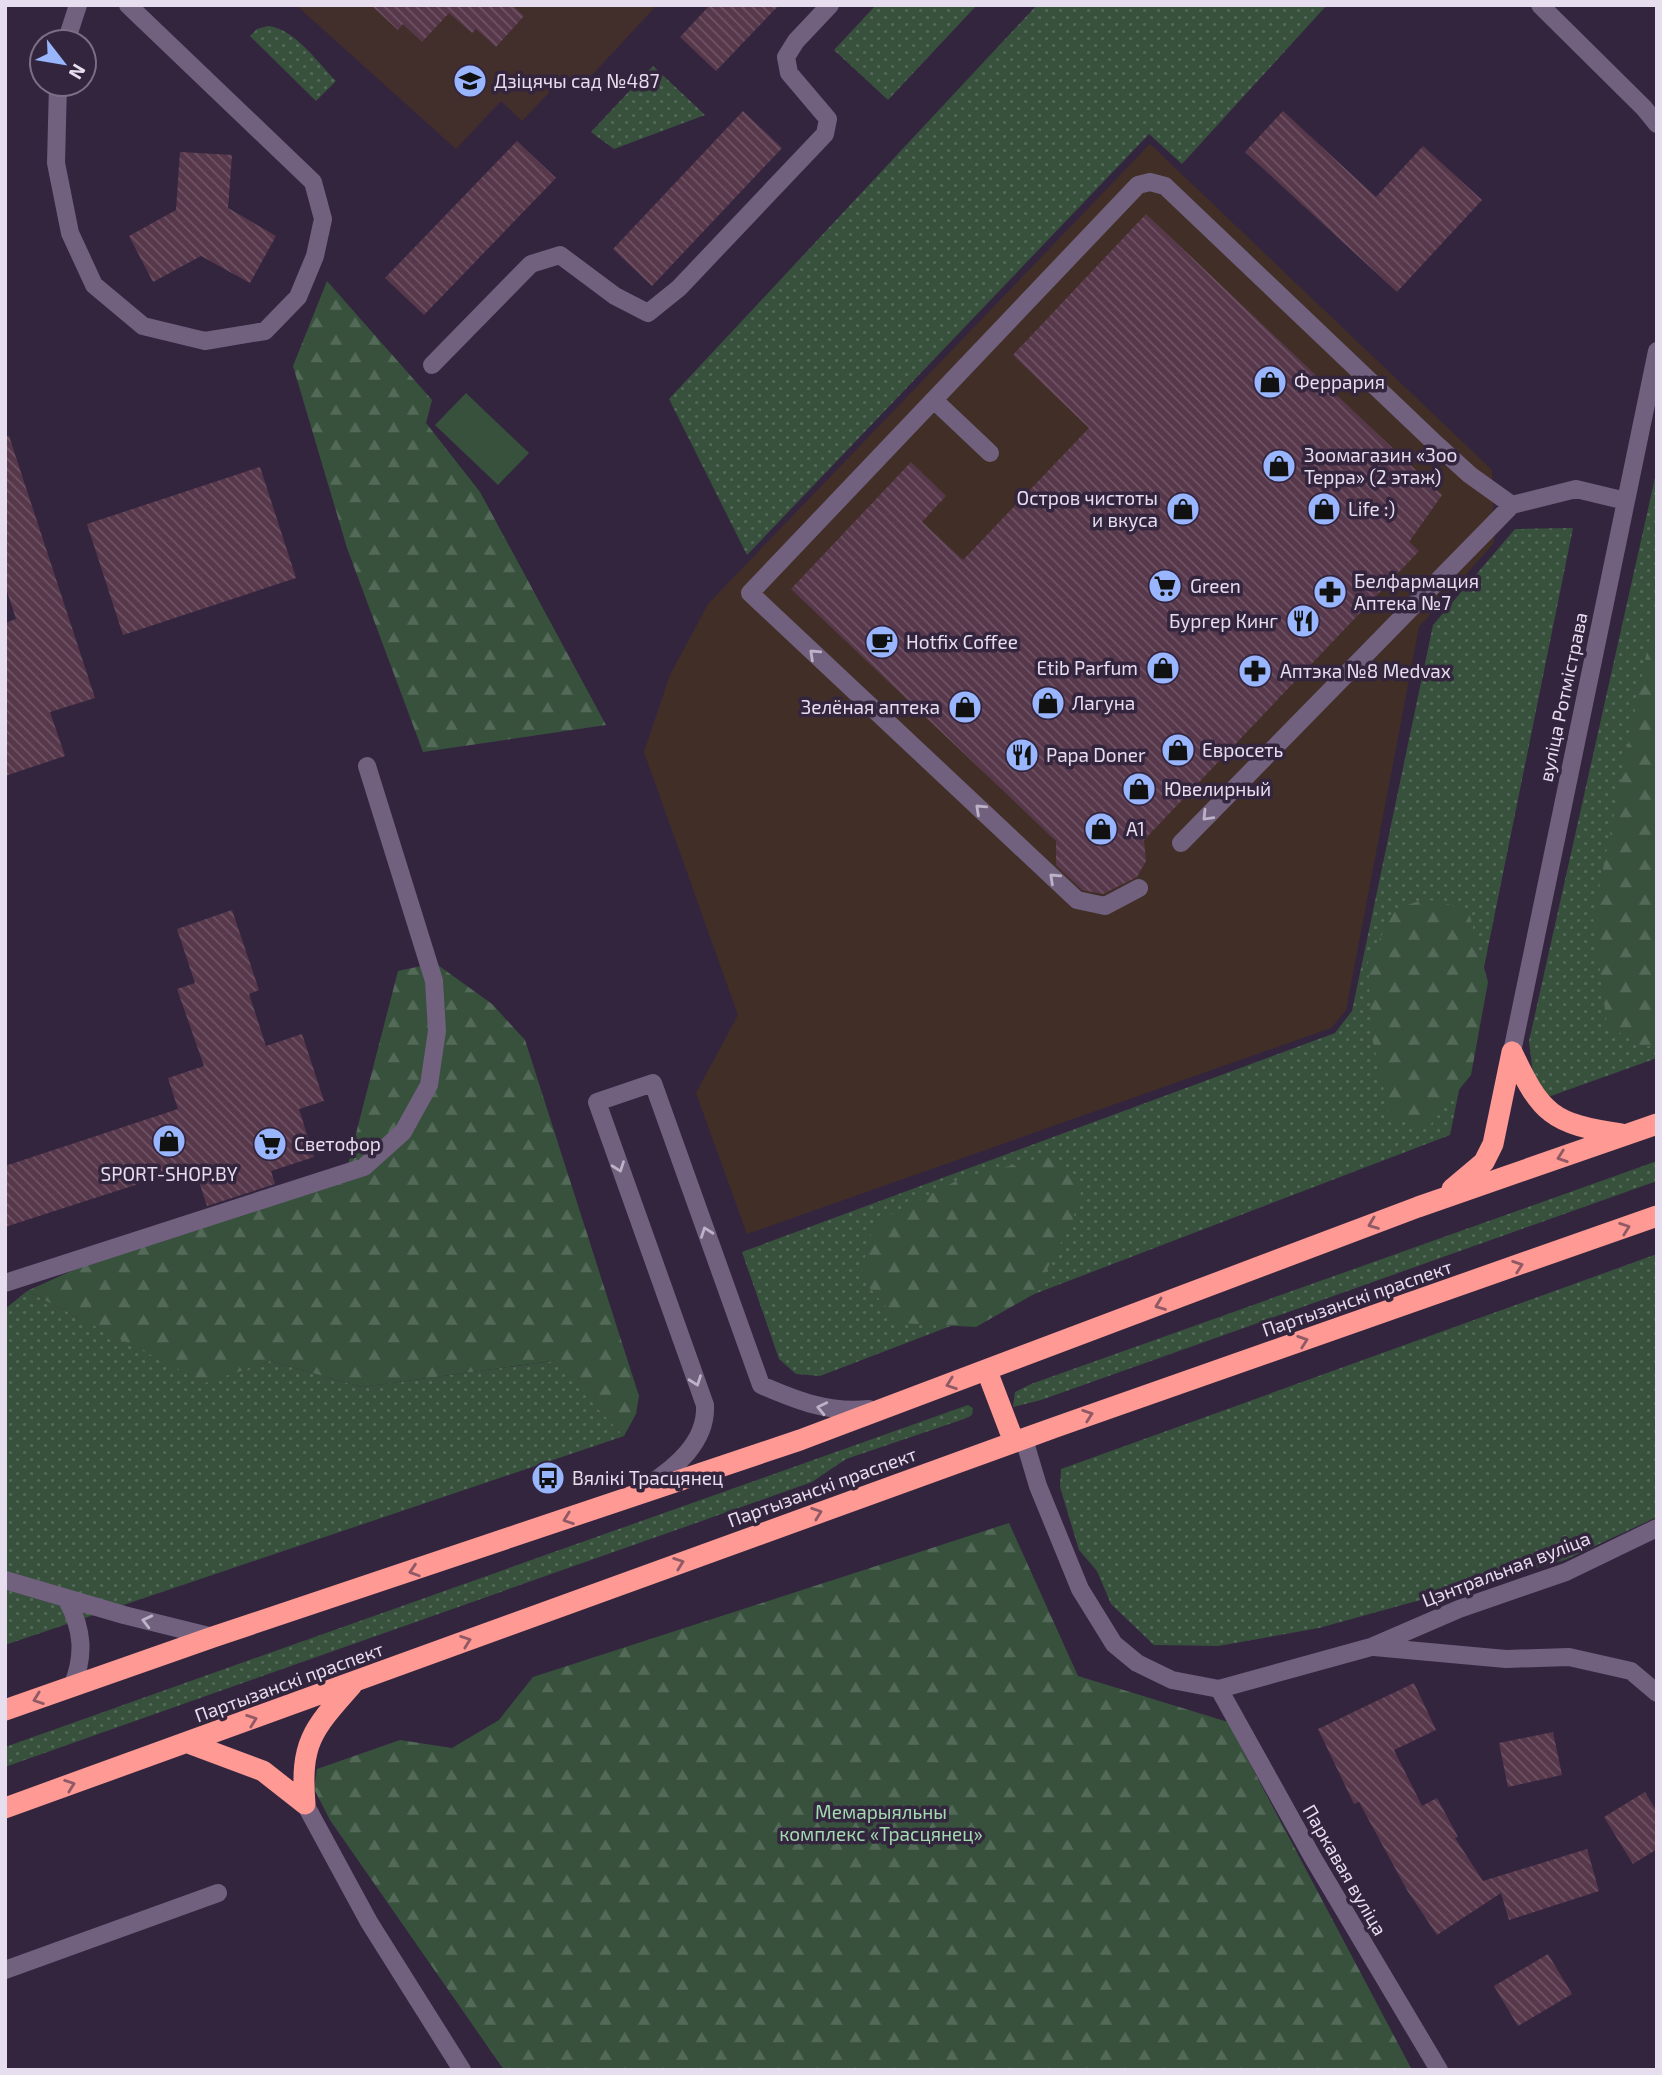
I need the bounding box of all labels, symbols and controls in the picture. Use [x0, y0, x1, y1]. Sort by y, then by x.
north arrow [28, 28, 98, 98]
text: N [65, 60, 91, 84]
school or university icon: Дзіцячы сад №487 [451, 62, 489, 100]
place label: Дзіцячы сад №487 [494, 69, 660, 92]
shop icon: Феррария [1251, 363, 1289, 401]
place label: Феррария [1294, 370, 1385, 393]
place label: Зоомагазин «Зоо Терра» (2 этаж) [1304, 443, 1457, 488]
shop icon: Зоомагазин «Зоо Терра» (2 этаж) [1260, 447, 1298, 485]
place label: Остров чистоты и вкуса [1017, 486, 1158, 532]
shop icon: Остров чистоты и вкуса [1164, 490, 1202, 528]
shop icon: Life :) [1305, 490, 1343, 528]
place label: Life :) [1348, 497, 1395, 520]
supermarket icon: Green [1146, 567, 1184, 605]
place label: Белфармация Аптека №7 [1354, 569, 1479, 614]
pharmacy icon: Белфармация Аптека №7 [1311, 573, 1349, 611]
place label: Green [1190, 574, 1241, 597]
restaurant icon: Бургер Кинг [1284, 602, 1322, 640]
place label: Бургер Кинг [1169, 609, 1278, 633]
street label: вуліца Ротмістрава [1533, 610, 1593, 784]
cafe icon: Hotfix Coffee [863, 623, 901, 661]
place label: Hotfix Coffee [906, 630, 1018, 653]
one-way arrow [809, 649, 822, 662]
shop icon: Etib Parfum [1144, 649, 1182, 687]
pharmacy icon: Аптэка №8 Medvax [1236, 652, 1274, 690]
place label: Etib Parfum [1036, 656, 1138, 679]
place label: Аптэка №8 Medvax [1280, 659, 1451, 682]
shop icon: Лагуна [1029, 684, 1067, 722]
shop icon: Зелёная аптека [946, 688, 984, 726]
place label: Лагуна [1072, 691, 1135, 715]
place label: Зелёная аптека [801, 695, 940, 718]
shop icon: Евросеть [1159, 731, 1197, 769]
restaurant icon: Papa Doner [1003, 736, 1041, 774]
place label: Евросеть [1202, 738, 1283, 761]
place label: Papa Doner [1046, 743, 1146, 766]
shop icon: Ювелирный [1120, 770, 1158, 808]
place label: Ювелирный [1164, 777, 1271, 800]
one-way arrow [975, 805, 988, 817]
one-way arrow [1202, 808, 1215, 821]
shop icon: A1 [1082, 810, 1120, 848]
place label: A1 [1126, 817, 1145, 840]
one-way arrow [1049, 874, 1062, 887]
shop icon: SPORT-SHOP.BY [150, 1122, 188, 1160]
supermarket icon: Светофор [251, 1125, 289, 1163]
place label: Светофор [294, 1132, 381, 1155]
one-way arrow [1556, 1149, 1568, 1163]
one-way arrow [611, 1160, 625, 1172]
place label: SPORT-SHOP.BY [101, 1162, 238, 1185]
one-way arrow [1367, 1216, 1379, 1230]
one-way arrow [1619, 1222, 1631, 1236]
one-way arrow [700, 1227, 714, 1239]
street label: Партызанскі праспект [1259, 1254, 1455, 1341]
one-way arrow [1511, 1260, 1523, 1274]
one-way arrow [1154, 1297, 1166, 1311]
one-way arrow [1296, 1335, 1309, 1349]
one-way arrow [688, 1374, 702, 1386]
one-way arrow [945, 1376, 957, 1390]
one-way arrow [816, 1402, 828, 1416]
one-way arrow [1082, 1409, 1094, 1423]
street label: Партызанскі праспект [724, 1442, 919, 1531]
bus stop icon: Вялікі Трасцянец [529, 1459, 567, 1497]
place label: Вялікі Трасцянец [572, 1466, 723, 1489]
one-way arrow [811, 1507, 823, 1521]
one-way arrow [563, 1511, 575, 1525]
street label: Цэнтральная вуліца [1418, 1526, 1594, 1612]
one-way arrow [673, 1557, 685, 1571]
one-way arrow [408, 1563, 421, 1577]
one-way arrow [141, 1615, 153, 1629]
one-way arrow [459, 1635, 471, 1649]
street label: Партызанскі праспект [191, 1637, 386, 1726]
one-way arrow [33, 1691, 45, 1705]
one-way arrow [246, 1714, 258, 1728]
one-way arrow [63, 1779, 75, 1793]
park label: Мемарыяльны комплекс «Трасцянец» [779, 1800, 983, 1845]
street label: Паркавая вуліца [1298, 1800, 1392, 1940]

